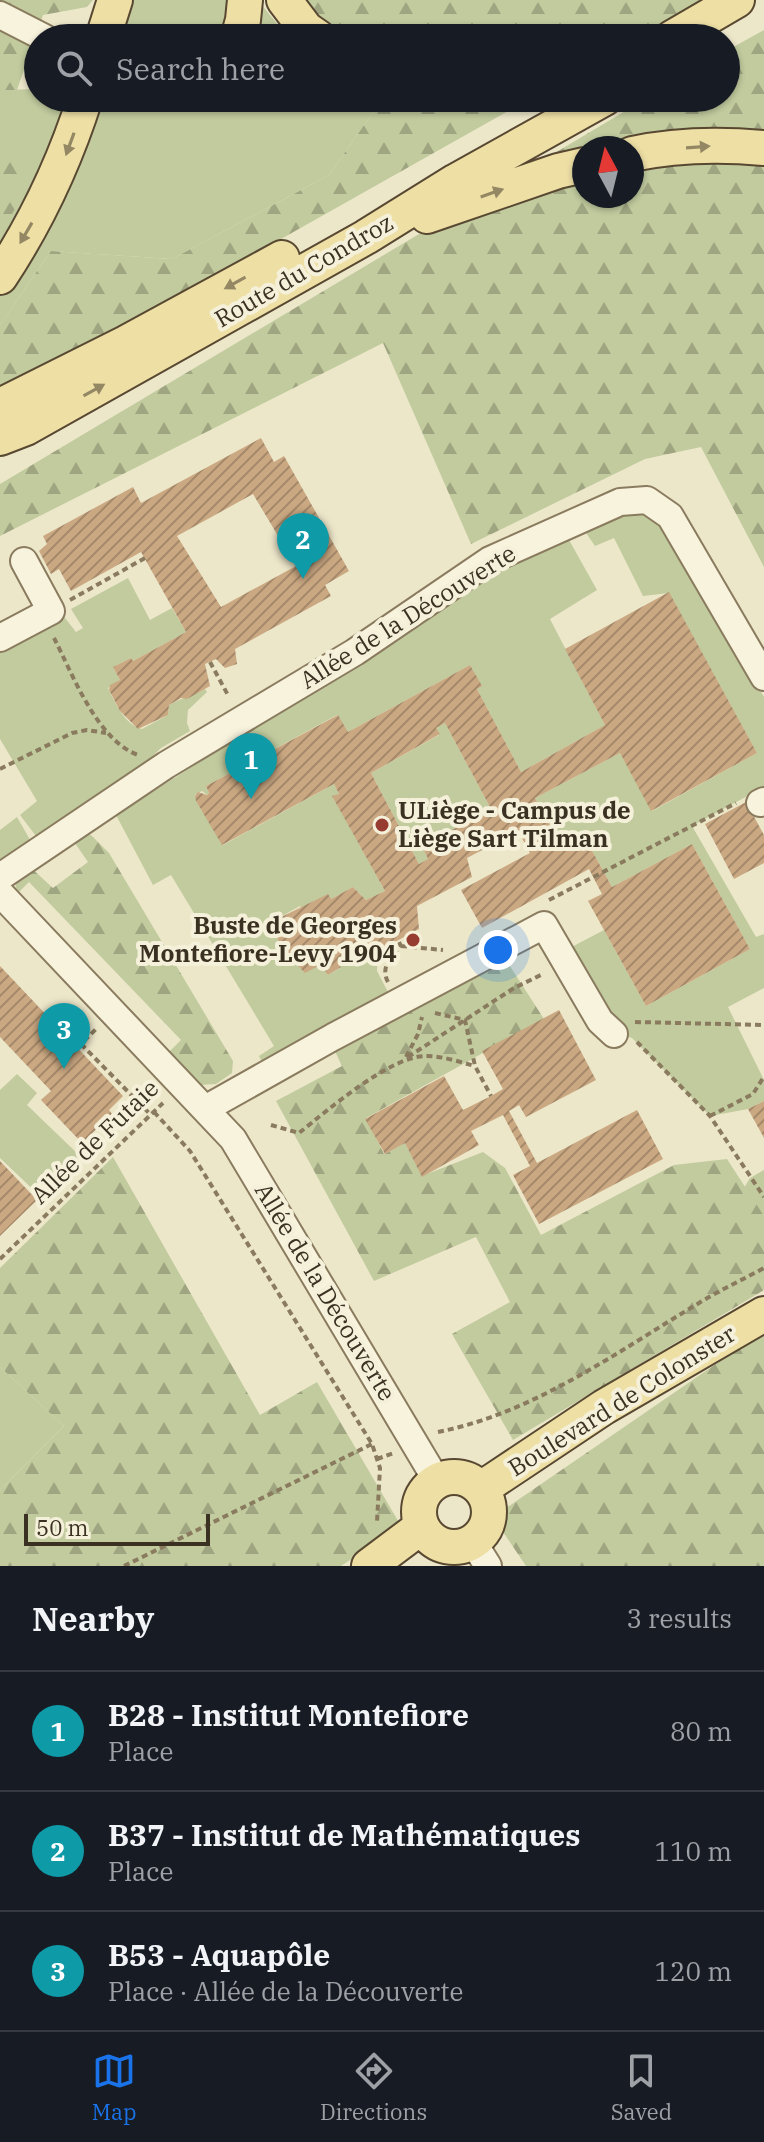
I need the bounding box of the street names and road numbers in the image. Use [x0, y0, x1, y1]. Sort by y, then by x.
street label: Route du Condroz [208, 206, 399, 334]
street label: Allée de la Découverte [293, 537, 521, 696]
street label: Allée de Futaie [23, 1072, 165, 1211]
street label: Allée de la Découverte [248, 1177, 404, 1406]
street label: Boulevard de Colonster [502, 1317, 742, 1483]

